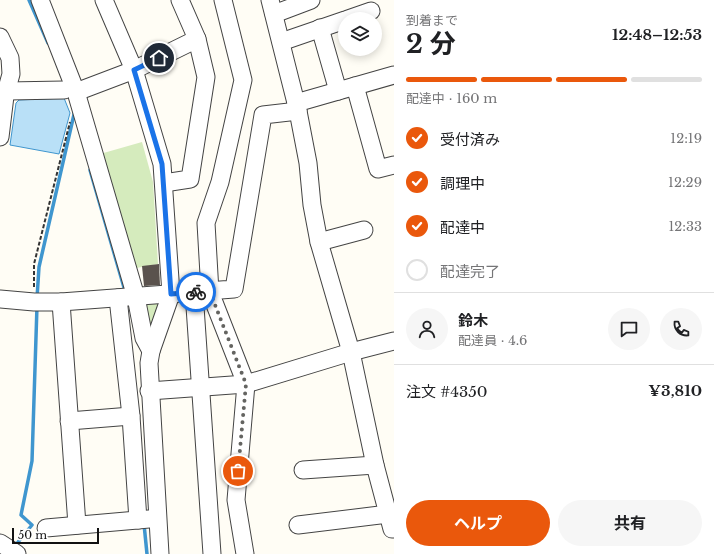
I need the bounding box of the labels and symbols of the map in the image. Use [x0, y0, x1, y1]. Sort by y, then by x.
pin [142, 41, 176, 75]
courier [176, 272, 216, 312]
pin [221, 454, 255, 488]
scale bar [12, 526, 99, 545]

